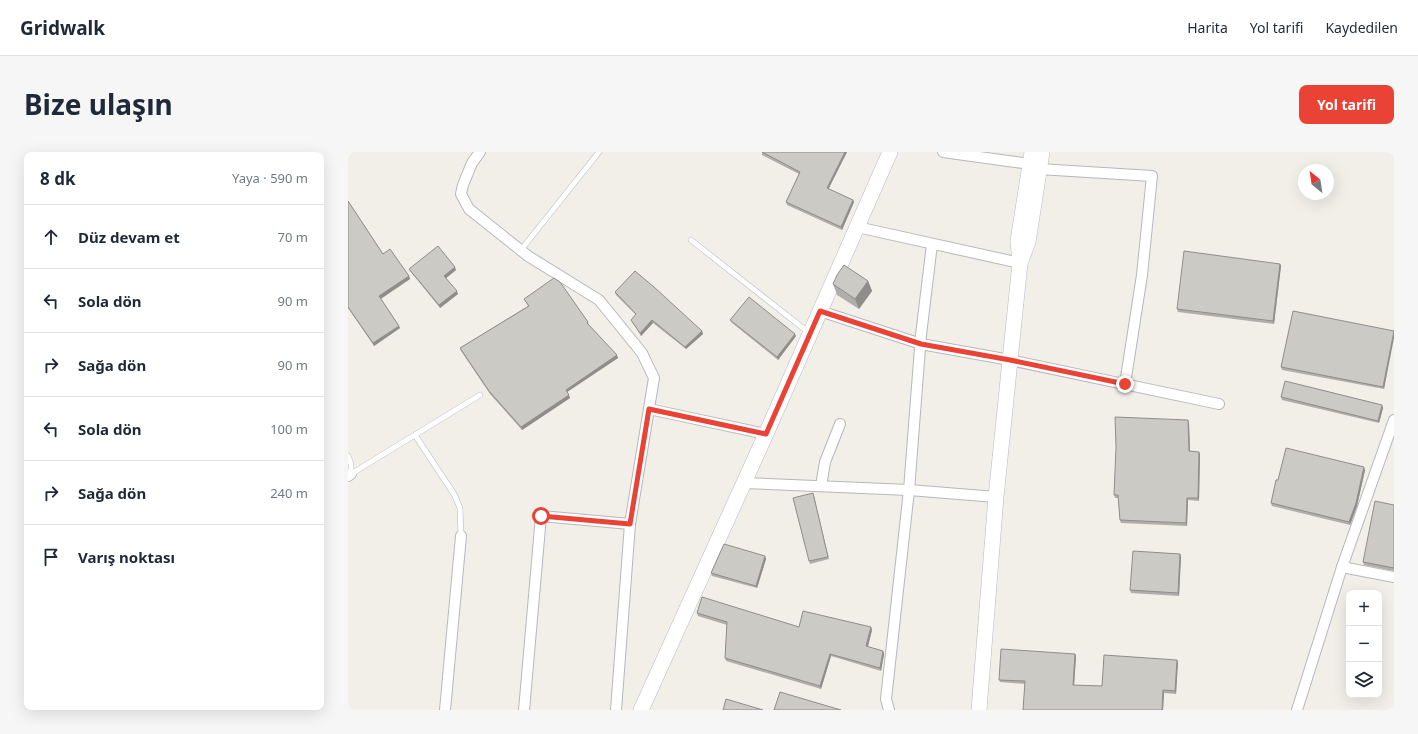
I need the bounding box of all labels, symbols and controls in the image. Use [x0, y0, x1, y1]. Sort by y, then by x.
text: Gridwalk [20, 15, 105, 41]
text: Harita [1187, 18, 1228, 37]
text: Yol tarifi [1250, 18, 1303, 37]
text: Kaydedilen [1325, 18, 1398, 37]
text: Bize ulaşın [24, 85, 173, 123]
button: Yol tarifi [1299, 85, 1394, 124]
north arrow [1298, 164, 1334, 200]
text: 8 dk [40, 167, 75, 190]
text: Yaya · 590 m [232, 169, 308, 187]
icon: ahead [40, 226, 62, 248]
text: Düz devam et [78, 227, 180, 247]
text: 70 m [278, 228, 308, 246]
icon: left [40, 290, 62, 312]
text: Sola dön [78, 291, 142, 311]
text: 90 m [278, 292, 308, 310]
icon: right [40, 354, 62, 376]
text: Sağa dön [78, 355, 146, 375]
text: 90 m [278, 356, 308, 374]
route end [1116, 375, 1134, 393]
icon: left [40, 418, 62, 440]
text: Sola dön [78, 419, 142, 439]
text: 100 m [270, 420, 308, 438]
icon: right [40, 482, 62, 504]
text: Sağa dön [78, 483, 146, 503]
text: 240 m [270, 484, 308, 502]
route start [532, 507, 550, 525]
icon: arrive [40, 546, 62, 568]
text: Varış noktası [78, 547, 175, 567]
map controls [1346, 590, 1382, 698]
button: + [1346, 590, 1382, 626]
button: − [1346, 626, 1382, 662]
button: layers [1346, 662, 1382, 698]

